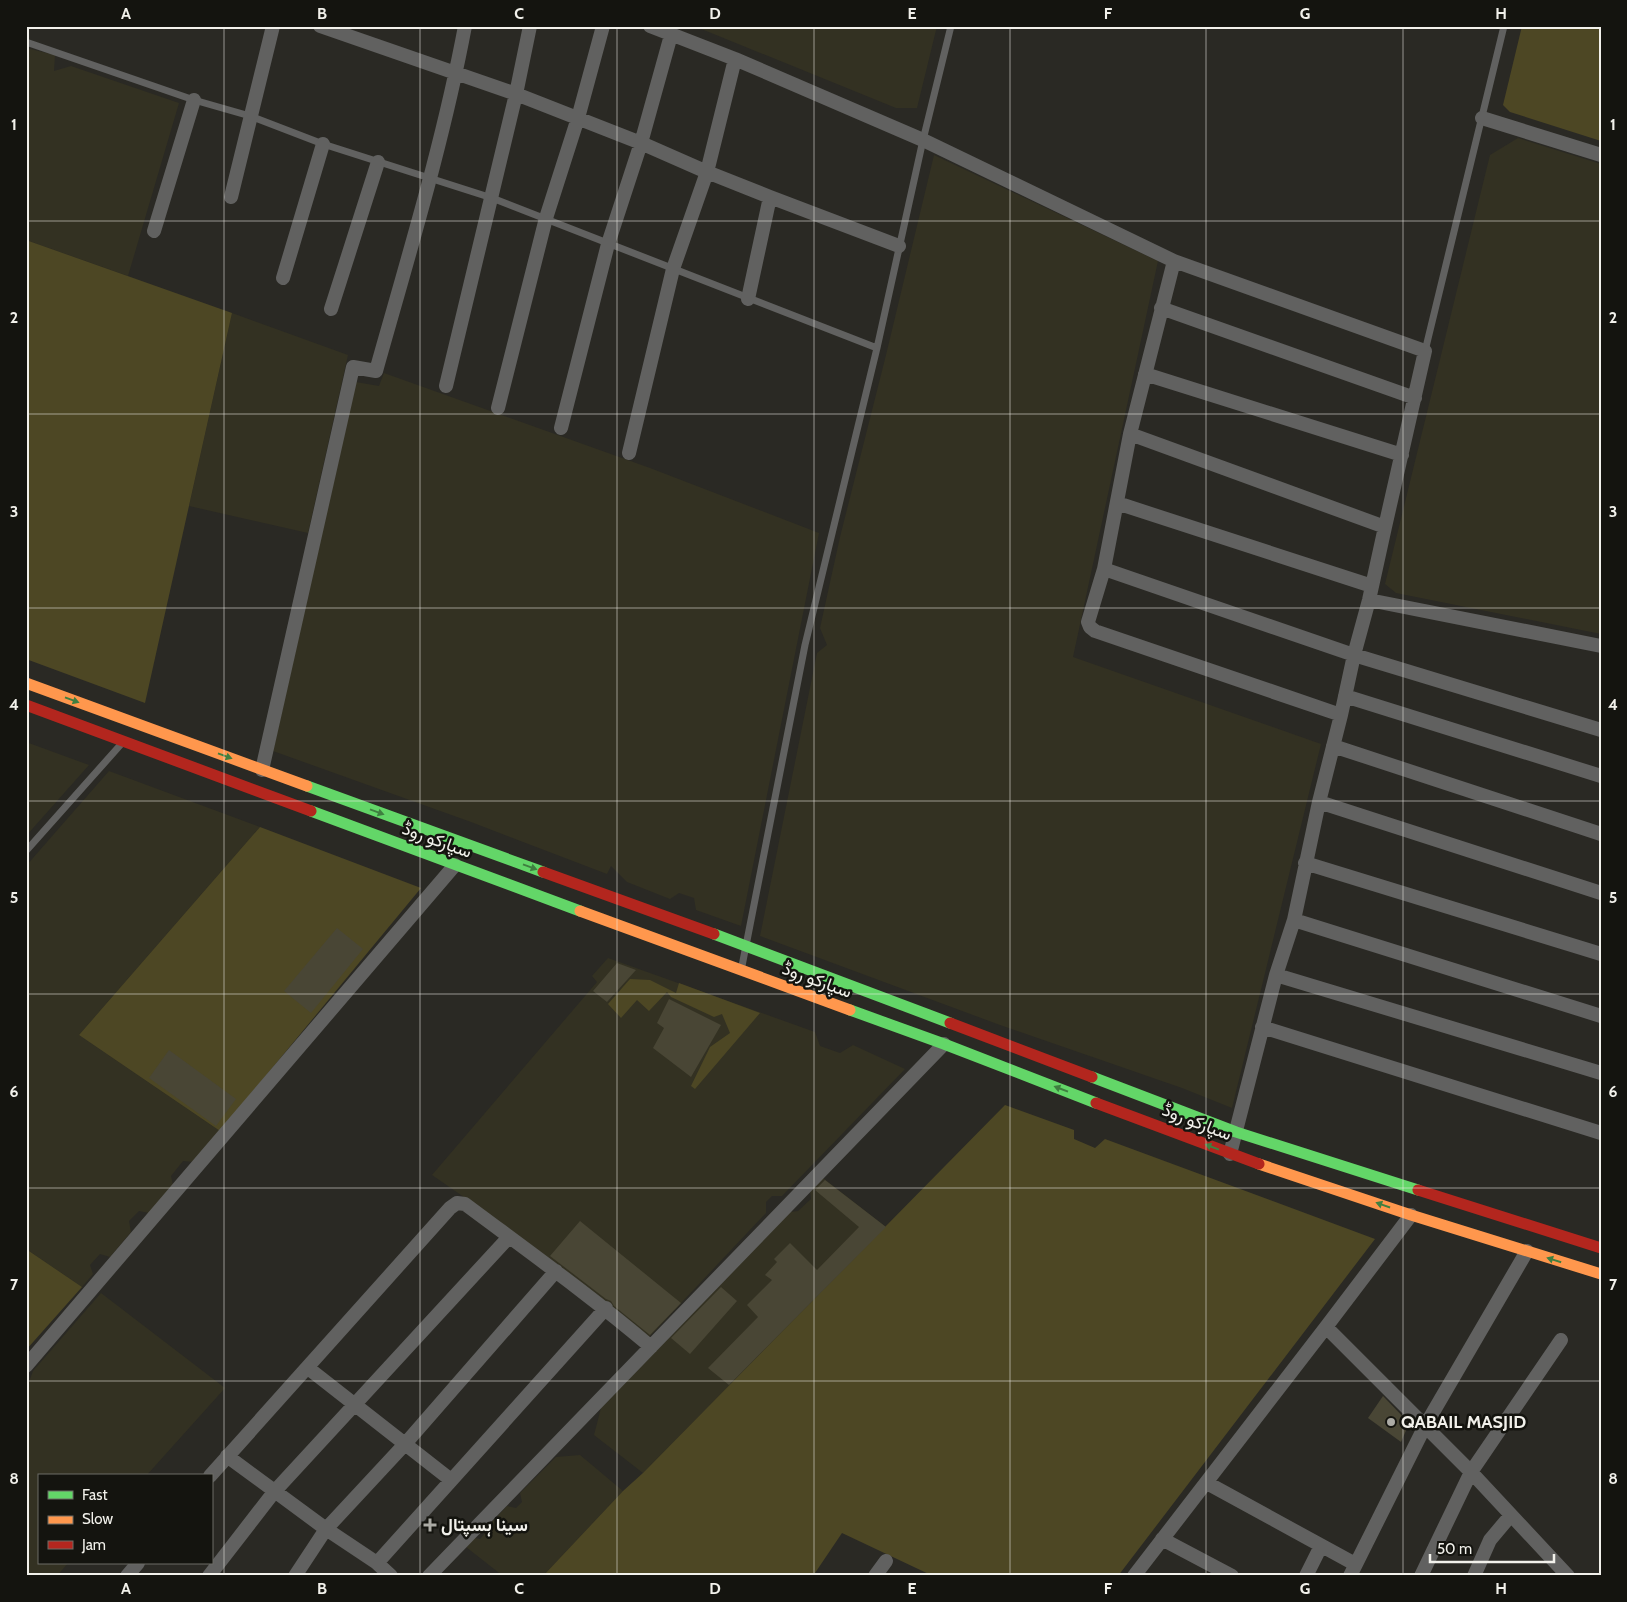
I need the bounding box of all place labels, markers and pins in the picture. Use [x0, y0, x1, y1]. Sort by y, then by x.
place label: QABAIL MASJID [1401, 1411, 1526, 1433]
marker: QABAIL MASJID [1385, 1416, 1397, 1428]
place label: سینا ہسپتال [441, 1514, 528, 1537]
marker: سینا ہسپتال [423, 1518, 437, 1532]

